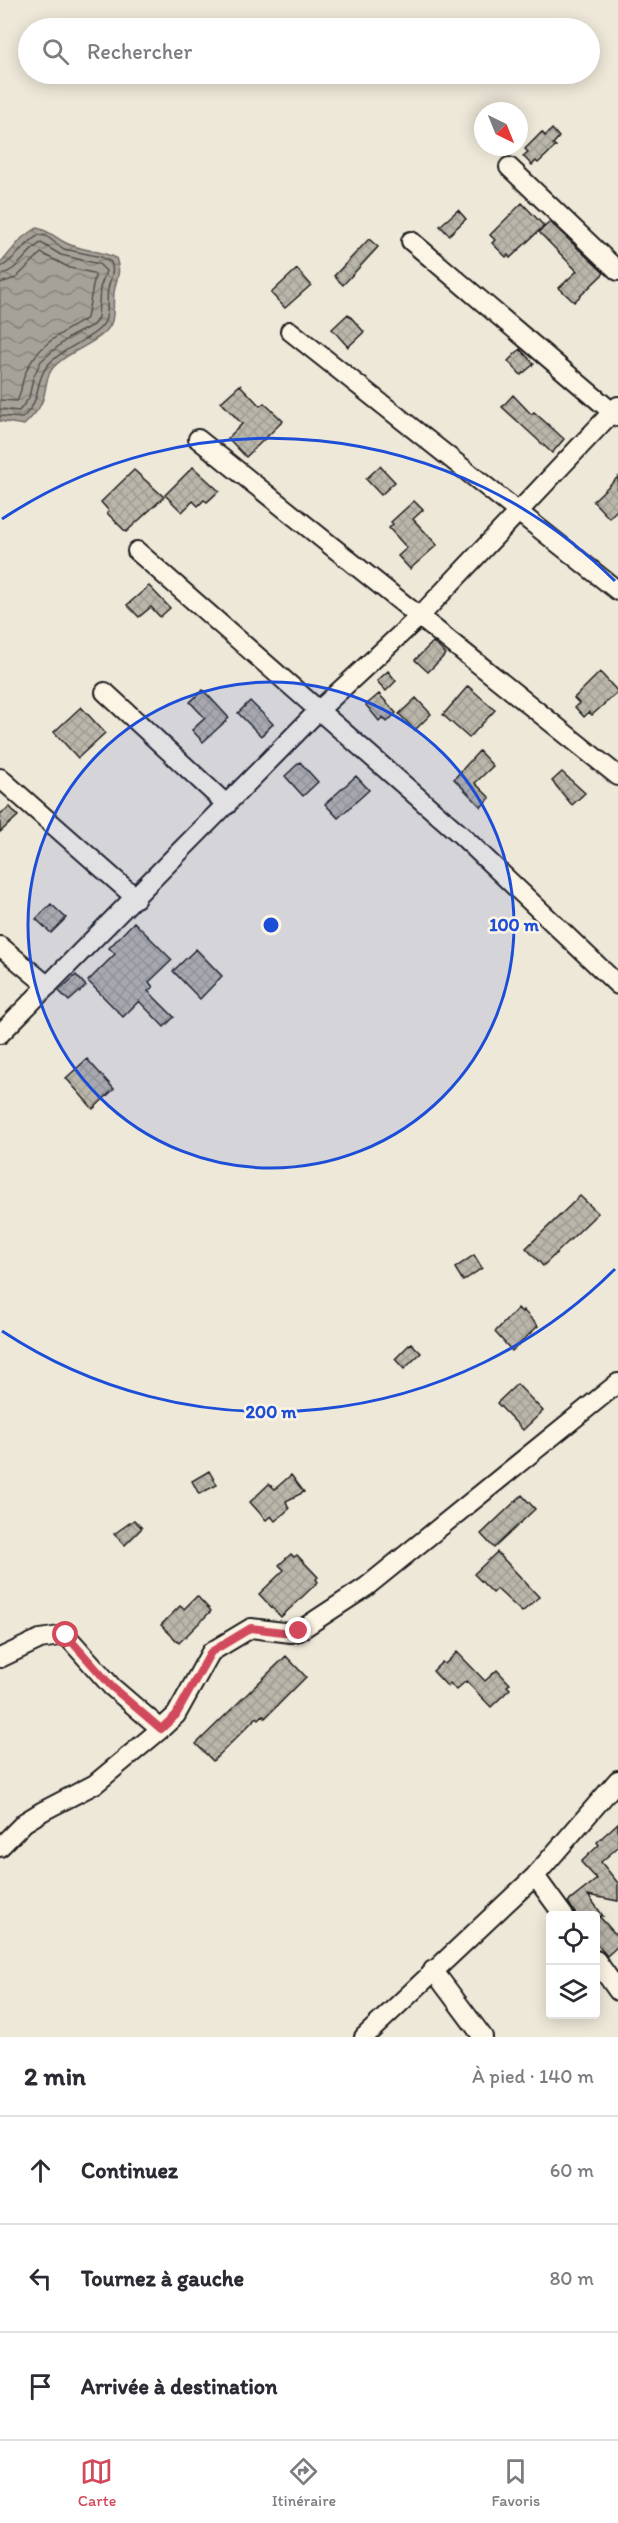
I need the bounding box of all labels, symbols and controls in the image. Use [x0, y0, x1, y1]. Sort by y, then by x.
search box [18, 18, 600, 84]
icon: search [39, 35, 72, 68]
text: Rechercher [87, 38, 192, 65]
north arrow [474, 102, 528, 156]
text: 100 m [489, 914, 540, 936]
centre of rings [261, 915, 281, 935]
text: 200 m [246, 1401, 297, 1423]
route end [285, 1617, 311, 1643]
route start [52, 1621, 78, 1647]
map controls [546, 1911, 600, 2019]
button: locate [546, 1911, 600, 1965]
button: layers [546, 1965, 600, 2019]
text: 2 min [24, 2060, 86, 2092]
text: À pied · 140 m [472, 2064, 594, 2088]
icon: ahead [24, 2154, 57, 2187]
text: Continuez [81, 2157, 178, 2184]
text: 60 m [550, 2158, 594, 2182]
icon: left [24, 2262, 57, 2295]
text: Tournez à gauche [81, 2265, 244, 2292]
text: 80 m [549, 2266, 594, 2290]
icon: arrive [24, 2370, 57, 2403]
text: Arrivée à destination [81, 2373, 277, 2400]
tab: Carte [78, 2455, 116, 2510]
tab: Itinéraire [272, 2455, 336, 2510]
tab: Favoris [492, 2455, 540, 2510]

